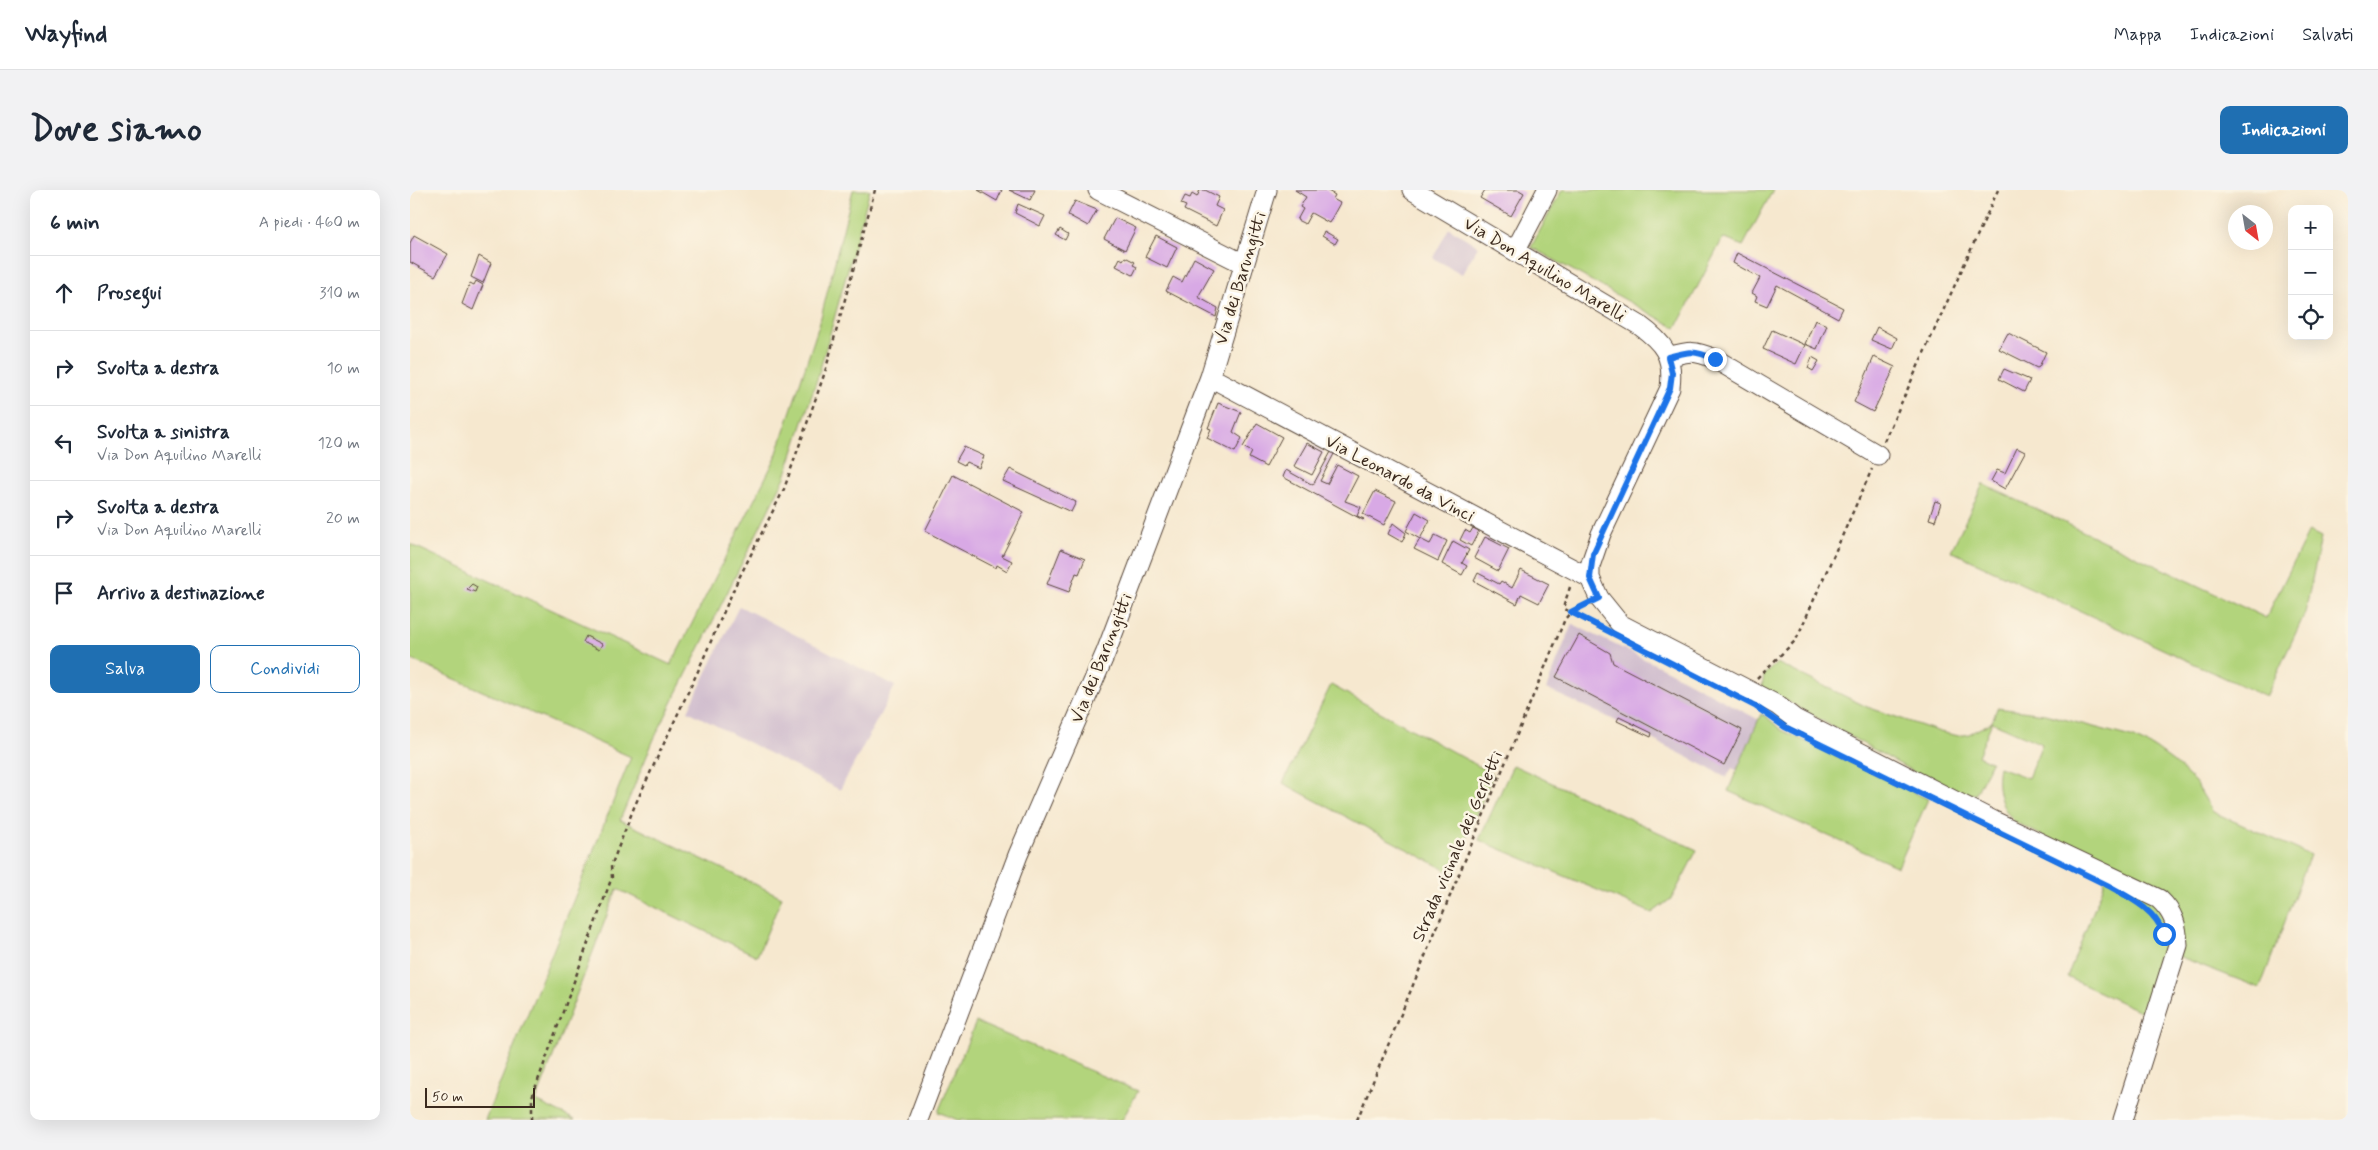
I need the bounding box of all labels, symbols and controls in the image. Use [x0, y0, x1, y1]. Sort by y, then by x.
text: Wayfind [25, 19, 107, 50]
text: Mappa [2114, 23, 2162, 47]
text: Indicazioni [2190, 23, 2274, 47]
text: Salvati [2302, 23, 2353, 47]
button: Indicazioni [2220, 106, 2348, 154]
text: Dove siamo [30, 107, 202, 153]
north arrow [2228, 205, 2273, 250]
map controls [2288, 205, 2333, 340]
button: + [2288, 205, 2333, 250]
text: 6 min [50, 209, 100, 237]
street label: Via dei Barungitti [1209, 209, 1273, 348]
text: A piedi · 460 m [259, 212, 360, 233]
street label: Via Don Aquilino Marelli [1459, 212, 1630, 328]
button: − [2288, 250, 2333, 295]
icon: ahead [50, 279, 78, 307]
text: Prosegui [97, 281, 162, 306]
text: 310 m [319, 283, 360, 304]
button: locate [2288, 295, 2333, 340]
route end [1704, 348, 1727, 371]
icon: right [50, 354, 78, 382]
text: Svolta a destra [97, 356, 219, 381]
text: 10 m [327, 358, 360, 379]
text: Svolta a sinistra [97, 420, 230, 445]
icon: left [50, 429, 78, 457]
street label: Via Leonardo da Vinci [1321, 429, 1478, 528]
text: 120 m [318, 433, 360, 454]
text: Via Don Aquilino Marelli [97, 445, 262, 466]
text: Svolta a destra [97, 495, 219, 520]
icon: right [50, 504, 78, 532]
text: 20 m [326, 508, 360, 529]
text: Via Don Aquilino Marelli [97, 520, 262, 541]
icon: arrive [50, 579, 78, 607]
text: Arrivo a destinazione [97, 581, 265, 606]
street label: Via dei Barungitti [1065, 590, 1139, 727]
button: Salva [50, 645, 200, 693]
button: Condividi [210, 645, 360, 693]
street label: Strada vicinale dei Gerletti [1407, 747, 1509, 946]
route start [2153, 923, 2176, 946]
scale bar [425, 1085, 535, 1108]
text: 50 m [432, 1088, 463, 1106]

